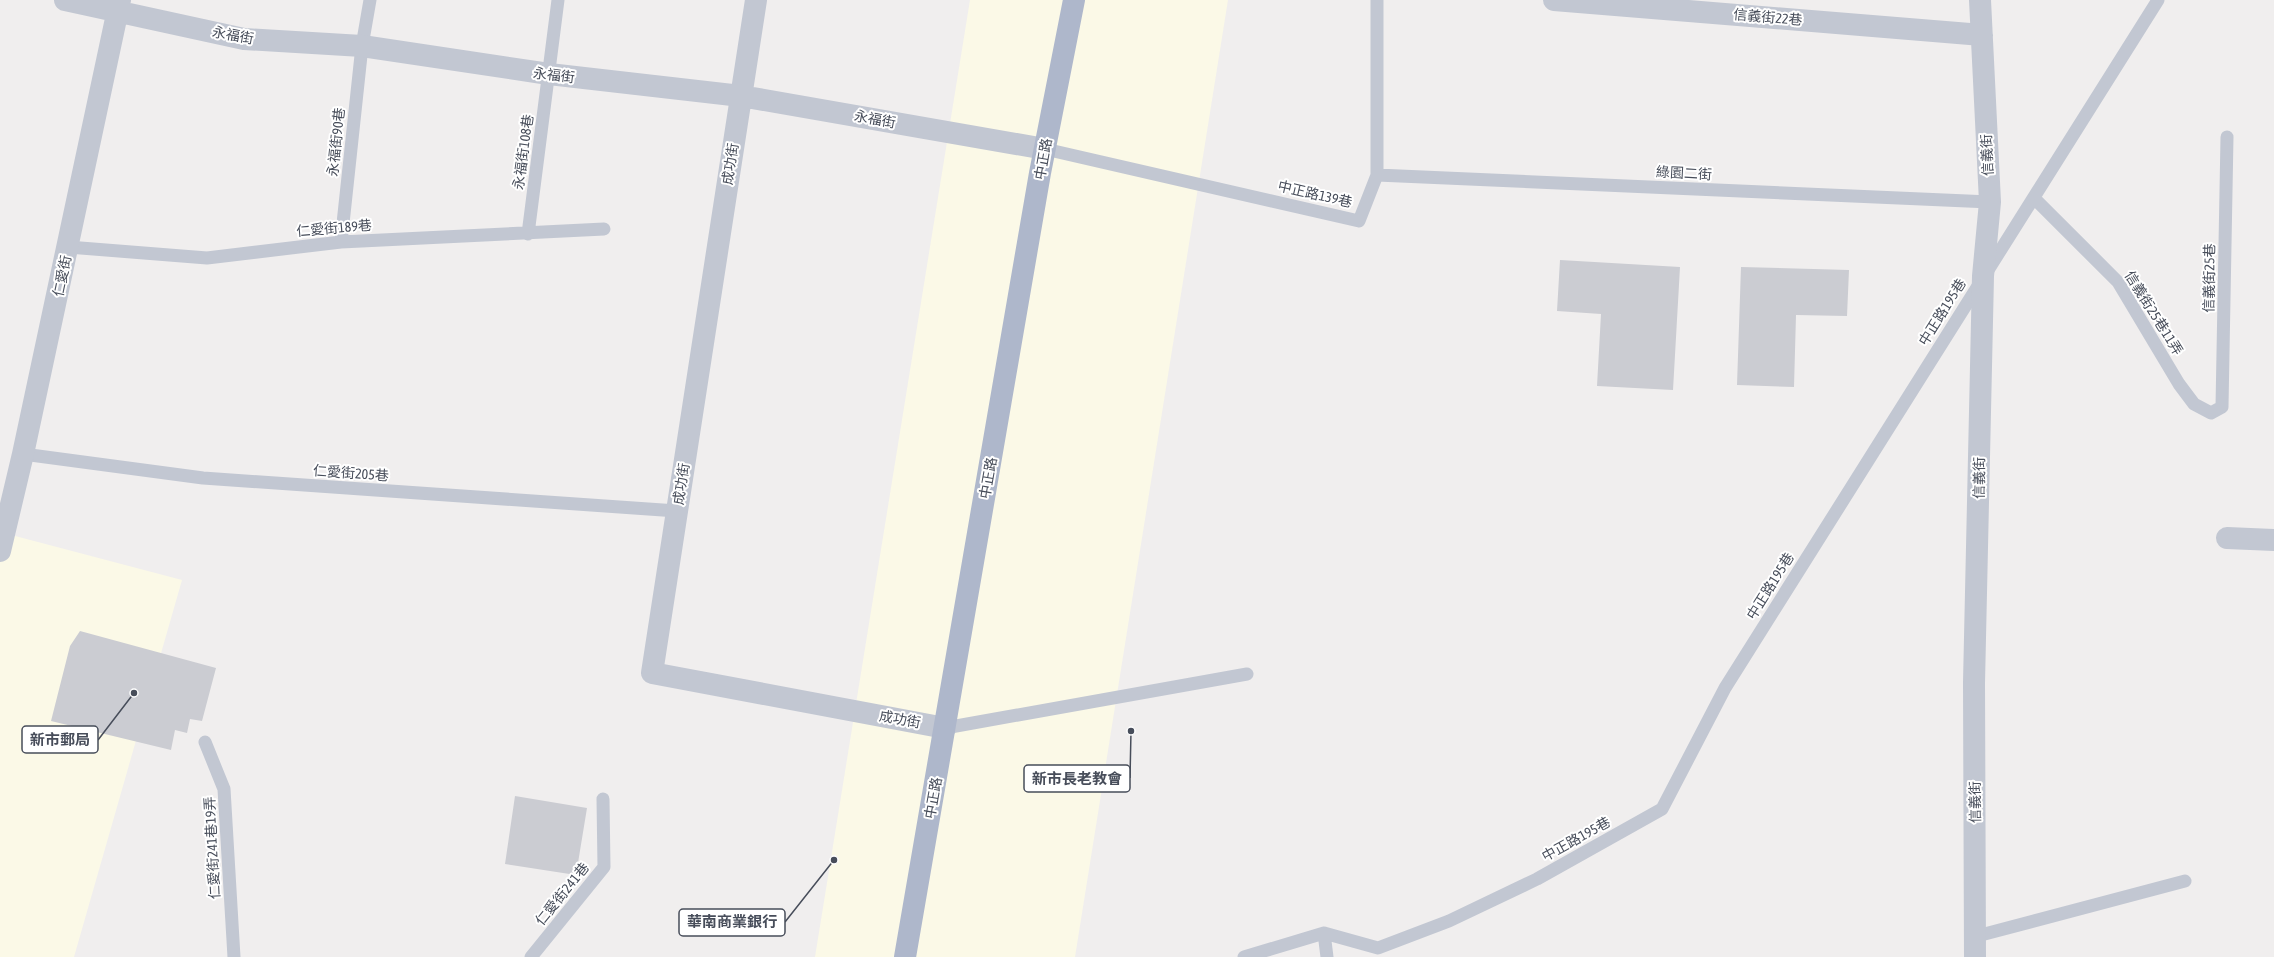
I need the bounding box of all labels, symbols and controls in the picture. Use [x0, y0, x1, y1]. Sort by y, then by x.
street label: 信義街22巷 [1733, 6, 1803, 28]
street label: 永福街 [211, 23, 255, 47]
street label: 永福街 [532, 65, 576, 85]
street label: 永福街90巷 [324, 107, 348, 177]
street label: 永福街 [853, 107, 897, 131]
street label: 永福街108巷 [510, 113, 536, 191]
street label: 信義街 [1978, 134, 1996, 176]
street label: 中正路 [1031, 137, 1055, 181]
street label: 成功街 [719, 142, 741, 186]
street label: 綠園二街 [1656, 164, 1712, 182]
street label: 中正路139巷 [1276, 178, 1354, 210]
street label: 仁愛街189巷 [296, 217, 372, 239]
street label: 信義街25巷 [2200, 243, 2218, 313]
street label: 仁愛街 [50, 254, 74, 298]
street label: 信義街25巷11弄 [2122, 268, 2186, 358]
street label: 中正路195巷 [1915, 276, 1969, 348]
street label: 中正路 [976, 456, 1000, 500]
street label: 信義街 [1971, 457, 1987, 499]
street label: 仁愛街205巷 [313, 462, 389, 484]
street label: 成功街 [670, 462, 692, 506]
street label: 中正路195巷 [1743, 550, 1797, 622]
street label: 成功街 [878, 707, 922, 731]
callout: 新市郵局 [22, 726, 98, 753]
text: 新市郵局 [30, 731, 90, 748]
callout: 新市長老教會 [1024, 765, 1130, 792]
text: 新市長老教會 [1032, 770, 1122, 787]
street label: 中正路 [921, 776, 945, 820]
street label: 信義街 [1967, 781, 1983, 823]
street label: 仁愛街241巷19弄 [201, 796, 223, 900]
street label: 中正路195巷 [1539, 814, 1613, 864]
street label: 仁愛街241巷 [532, 860, 592, 928]
callout: 華南商業銀行 [679, 909, 785, 936]
text: 華南商業銀行 [687, 913, 777, 930]

